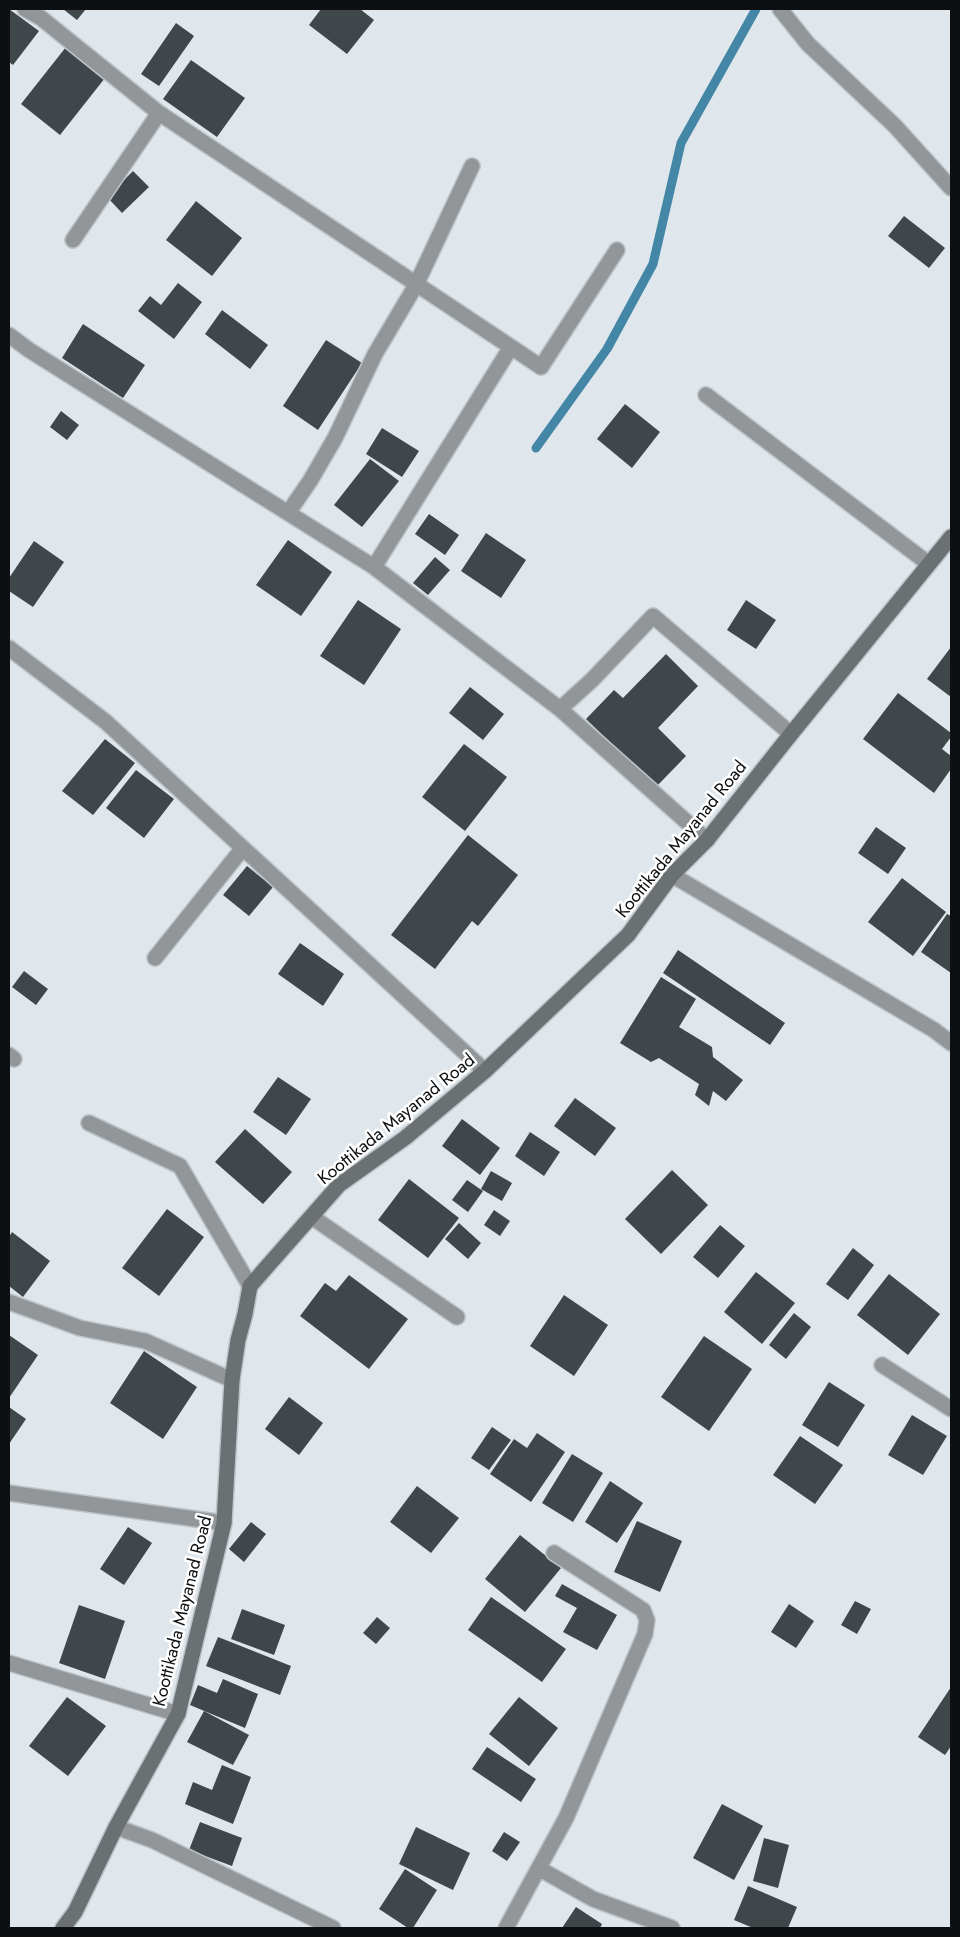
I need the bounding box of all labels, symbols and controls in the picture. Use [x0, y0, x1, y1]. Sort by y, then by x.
street label: Koottikada Mayanad Road [609, 755, 753, 923]
street label: Koottikada Mayanad Road [312, 1047, 480, 1191]
street label: Koottikada Mayanad Road [146, 1513, 218, 1709]

